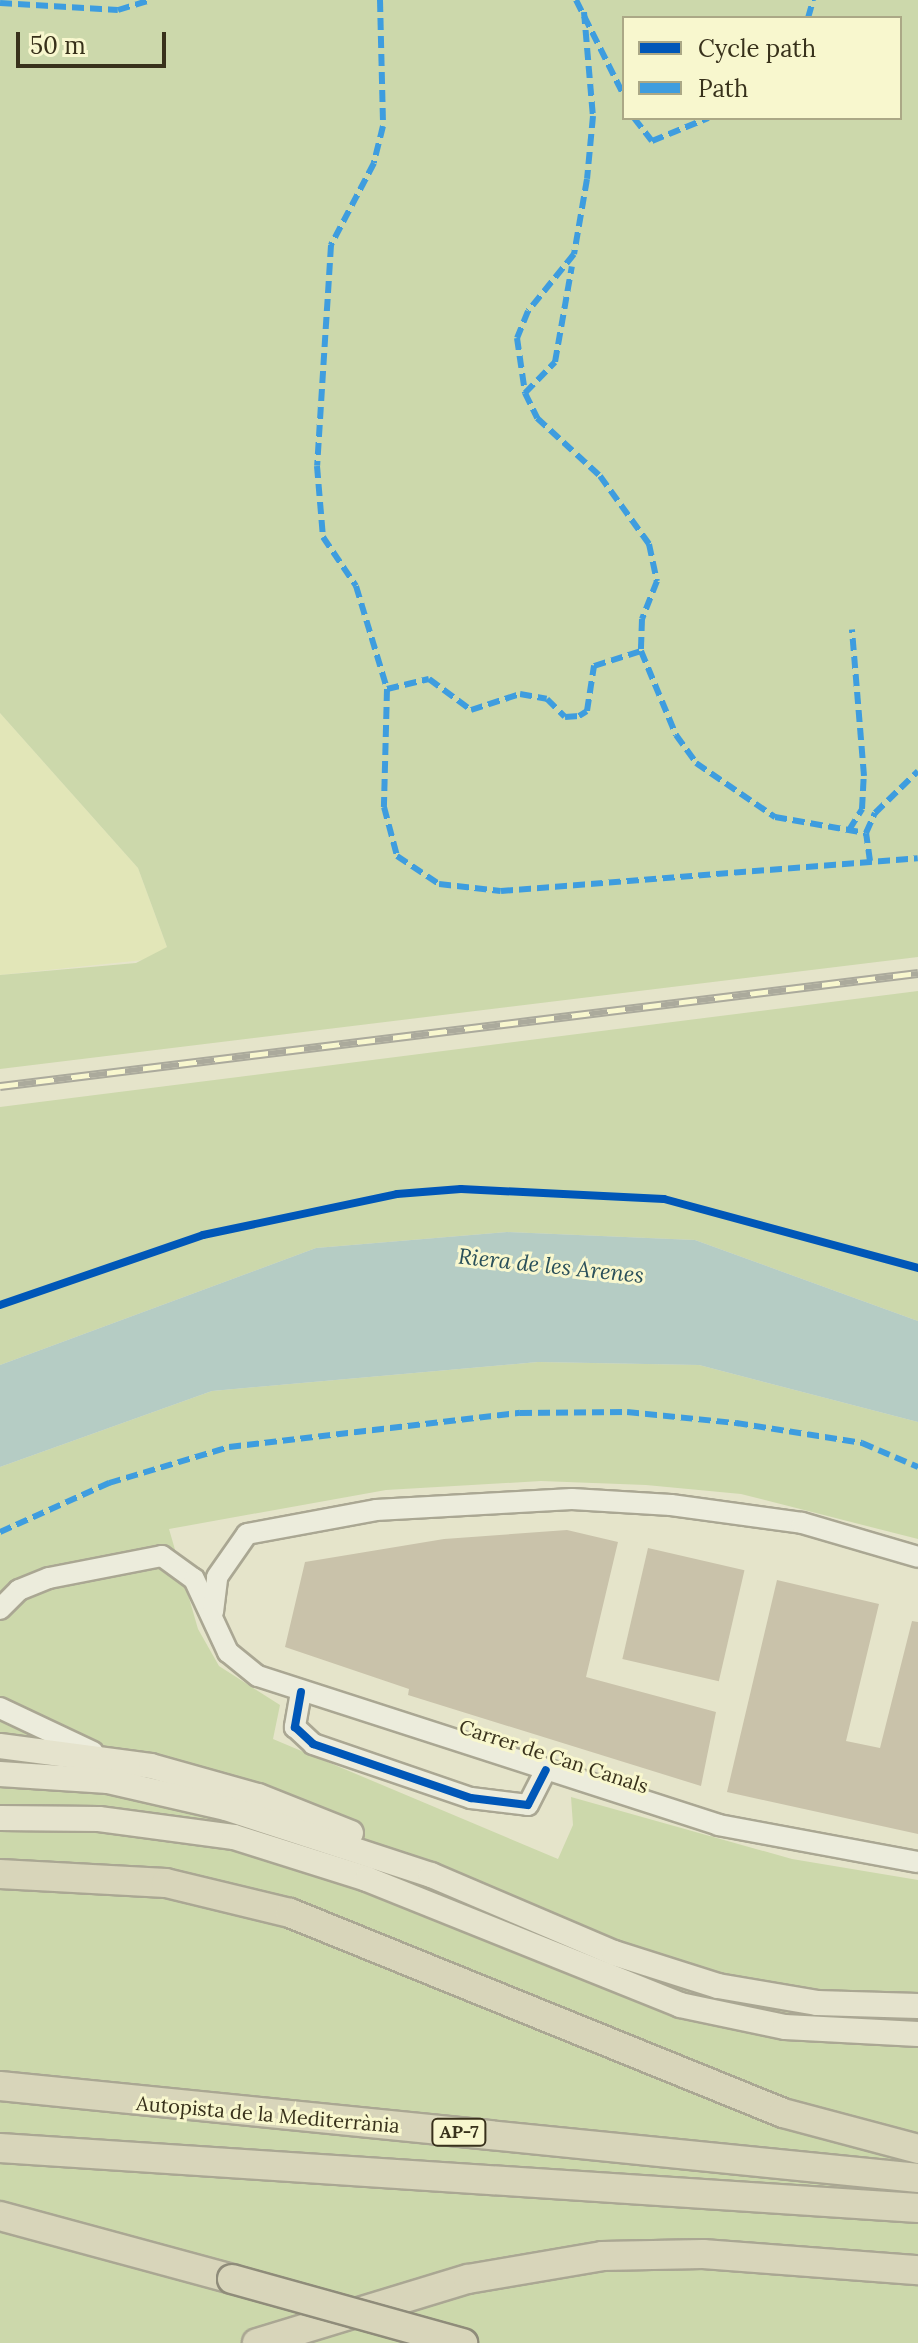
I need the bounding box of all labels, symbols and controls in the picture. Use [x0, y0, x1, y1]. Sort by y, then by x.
scale bar [20, 16, 170, 66]
legend [622, 16, 902, 120]
text: 50 m [30, 30, 86, 61]
text: Cycle path [698, 33, 816, 64]
text: Path [698, 73, 748, 104]
water label: Riera de les Arenes [457, 1243, 645, 1289]
street label: Carrer de Can Canals [456, 1714, 652, 1798]
street label: Autopista de la Mediterrània [135, 2091, 401, 2137]
road number: AP-7 [431, 2118, 487, 2146]

